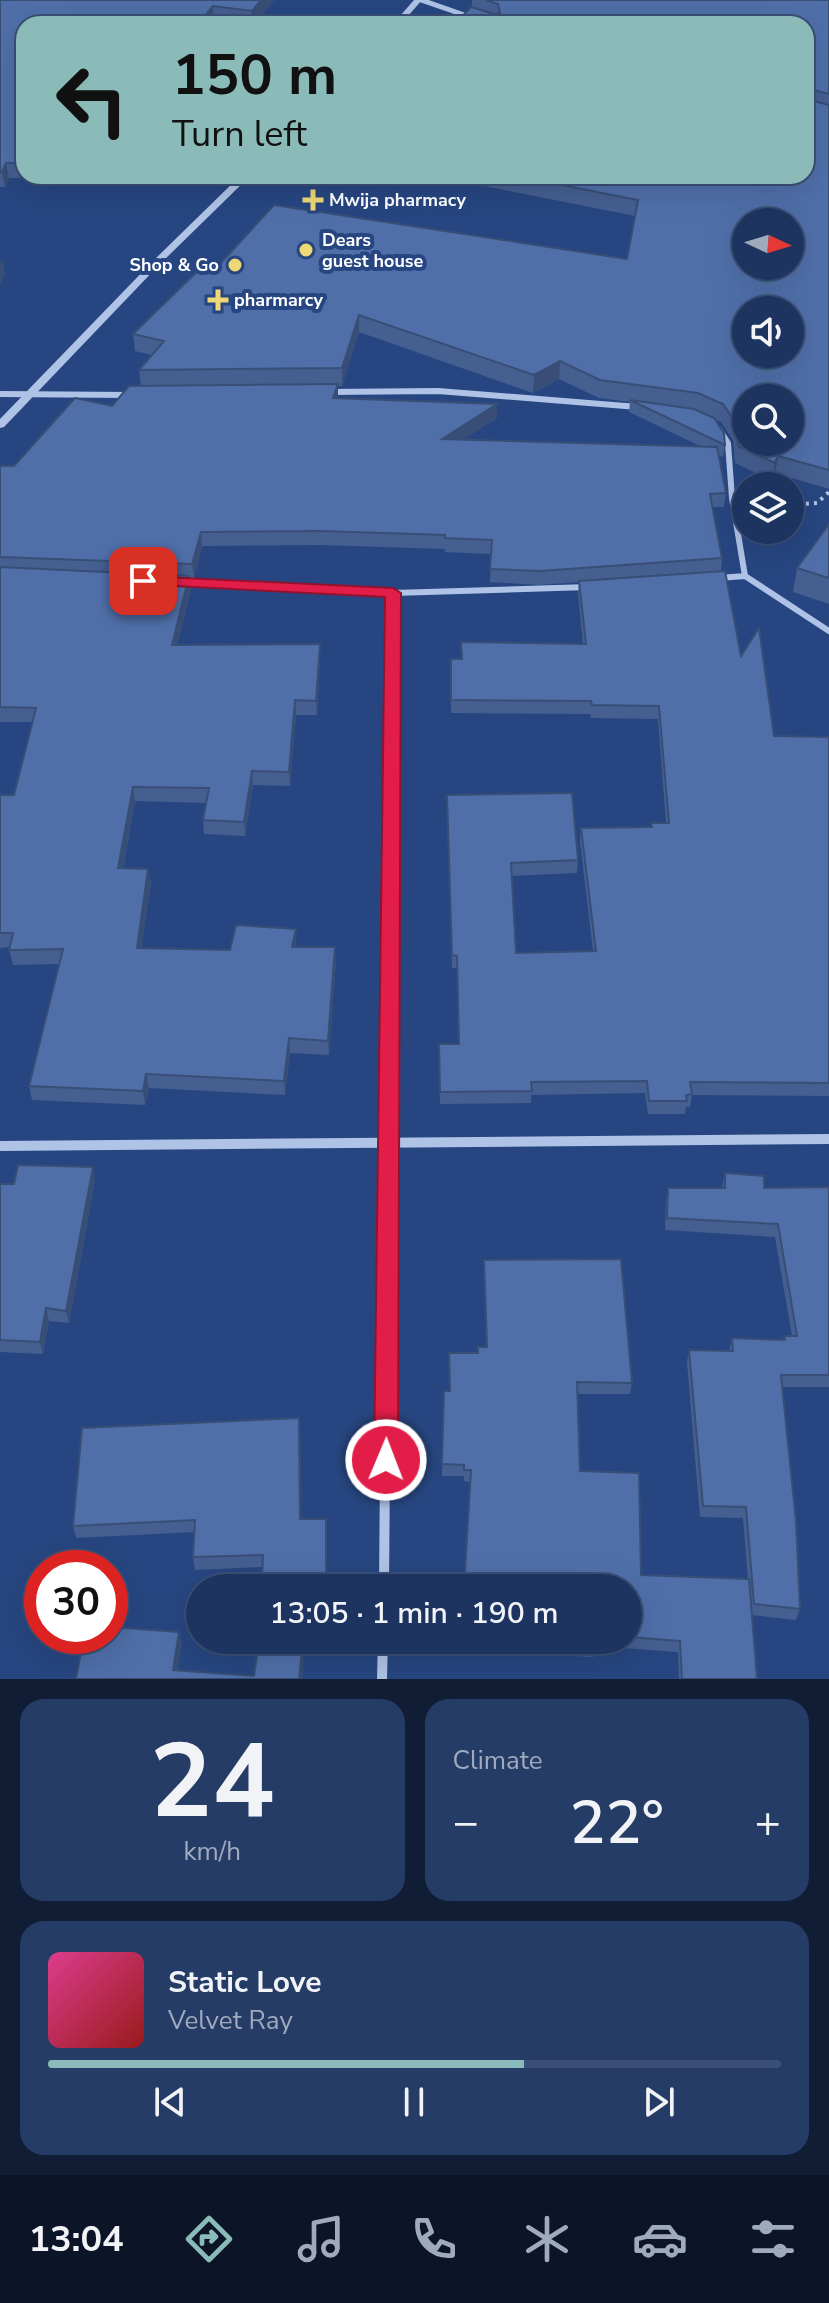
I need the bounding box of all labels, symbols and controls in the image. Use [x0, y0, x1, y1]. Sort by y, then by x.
text: 150 m [172, 37, 337, 114]
icon: left [40, 48, 144, 152]
text: Turn left [172, 110, 307, 159]
place label: Mwija pharmacy [329, 188, 466, 212]
marker: Mwija pharmacy [304, 191, 322, 209]
north arrow [732, 208, 804, 280]
map controls [732, 208, 804, 544]
place label: Dears guest house [322, 228, 424, 273]
marker: Dears guest house [297, 241, 315, 259]
place label: Shop & Go [130, 253, 219, 277]
marker: Shop & Go [226, 256, 244, 274]
place label: pharmarcy [234, 288, 323, 312]
marker: pharmarcy [209, 291, 227, 309]
button: sound [732, 296, 804, 368]
button: search [732, 384, 804, 456]
button: layers [732, 472, 804, 544]
pin [109, 547, 177, 615]
icon: arrive [121, 559, 165, 603]
position arrow [344, 1418, 428, 1502]
speed limit sign: 30 [24, 1550, 128, 1654]
text: 13:05 · 1 min · 190 m [269, 1593, 559, 1634]
text: 24 [150, 1711, 275, 1853]
text: Climate [453, 1743, 543, 1778]
text: 22° [570, 1782, 664, 1864]
text: − [453, 1793, 479, 1853]
text: + [755, 1793, 781, 1853]
text: km/h [184, 1834, 241, 1869]
text: Static Love [168, 1962, 322, 2003]
text: Velvet Ray [168, 2003, 293, 2038]
icon: previous [148, 2080, 192, 2124]
icon: pause [392, 2080, 436, 2124]
icon: next [637, 2080, 681, 2124]
icon: directions [181, 2211, 237, 2267]
icon: music [293, 2211, 349, 2267]
icon: phone [406, 2211, 462, 2267]
icon: climate [519, 2211, 575, 2267]
icon: car [632, 2211, 688, 2267]
icon: filters [745, 2211, 801, 2267]
text: 13:04 [28, 2215, 124, 2264]

